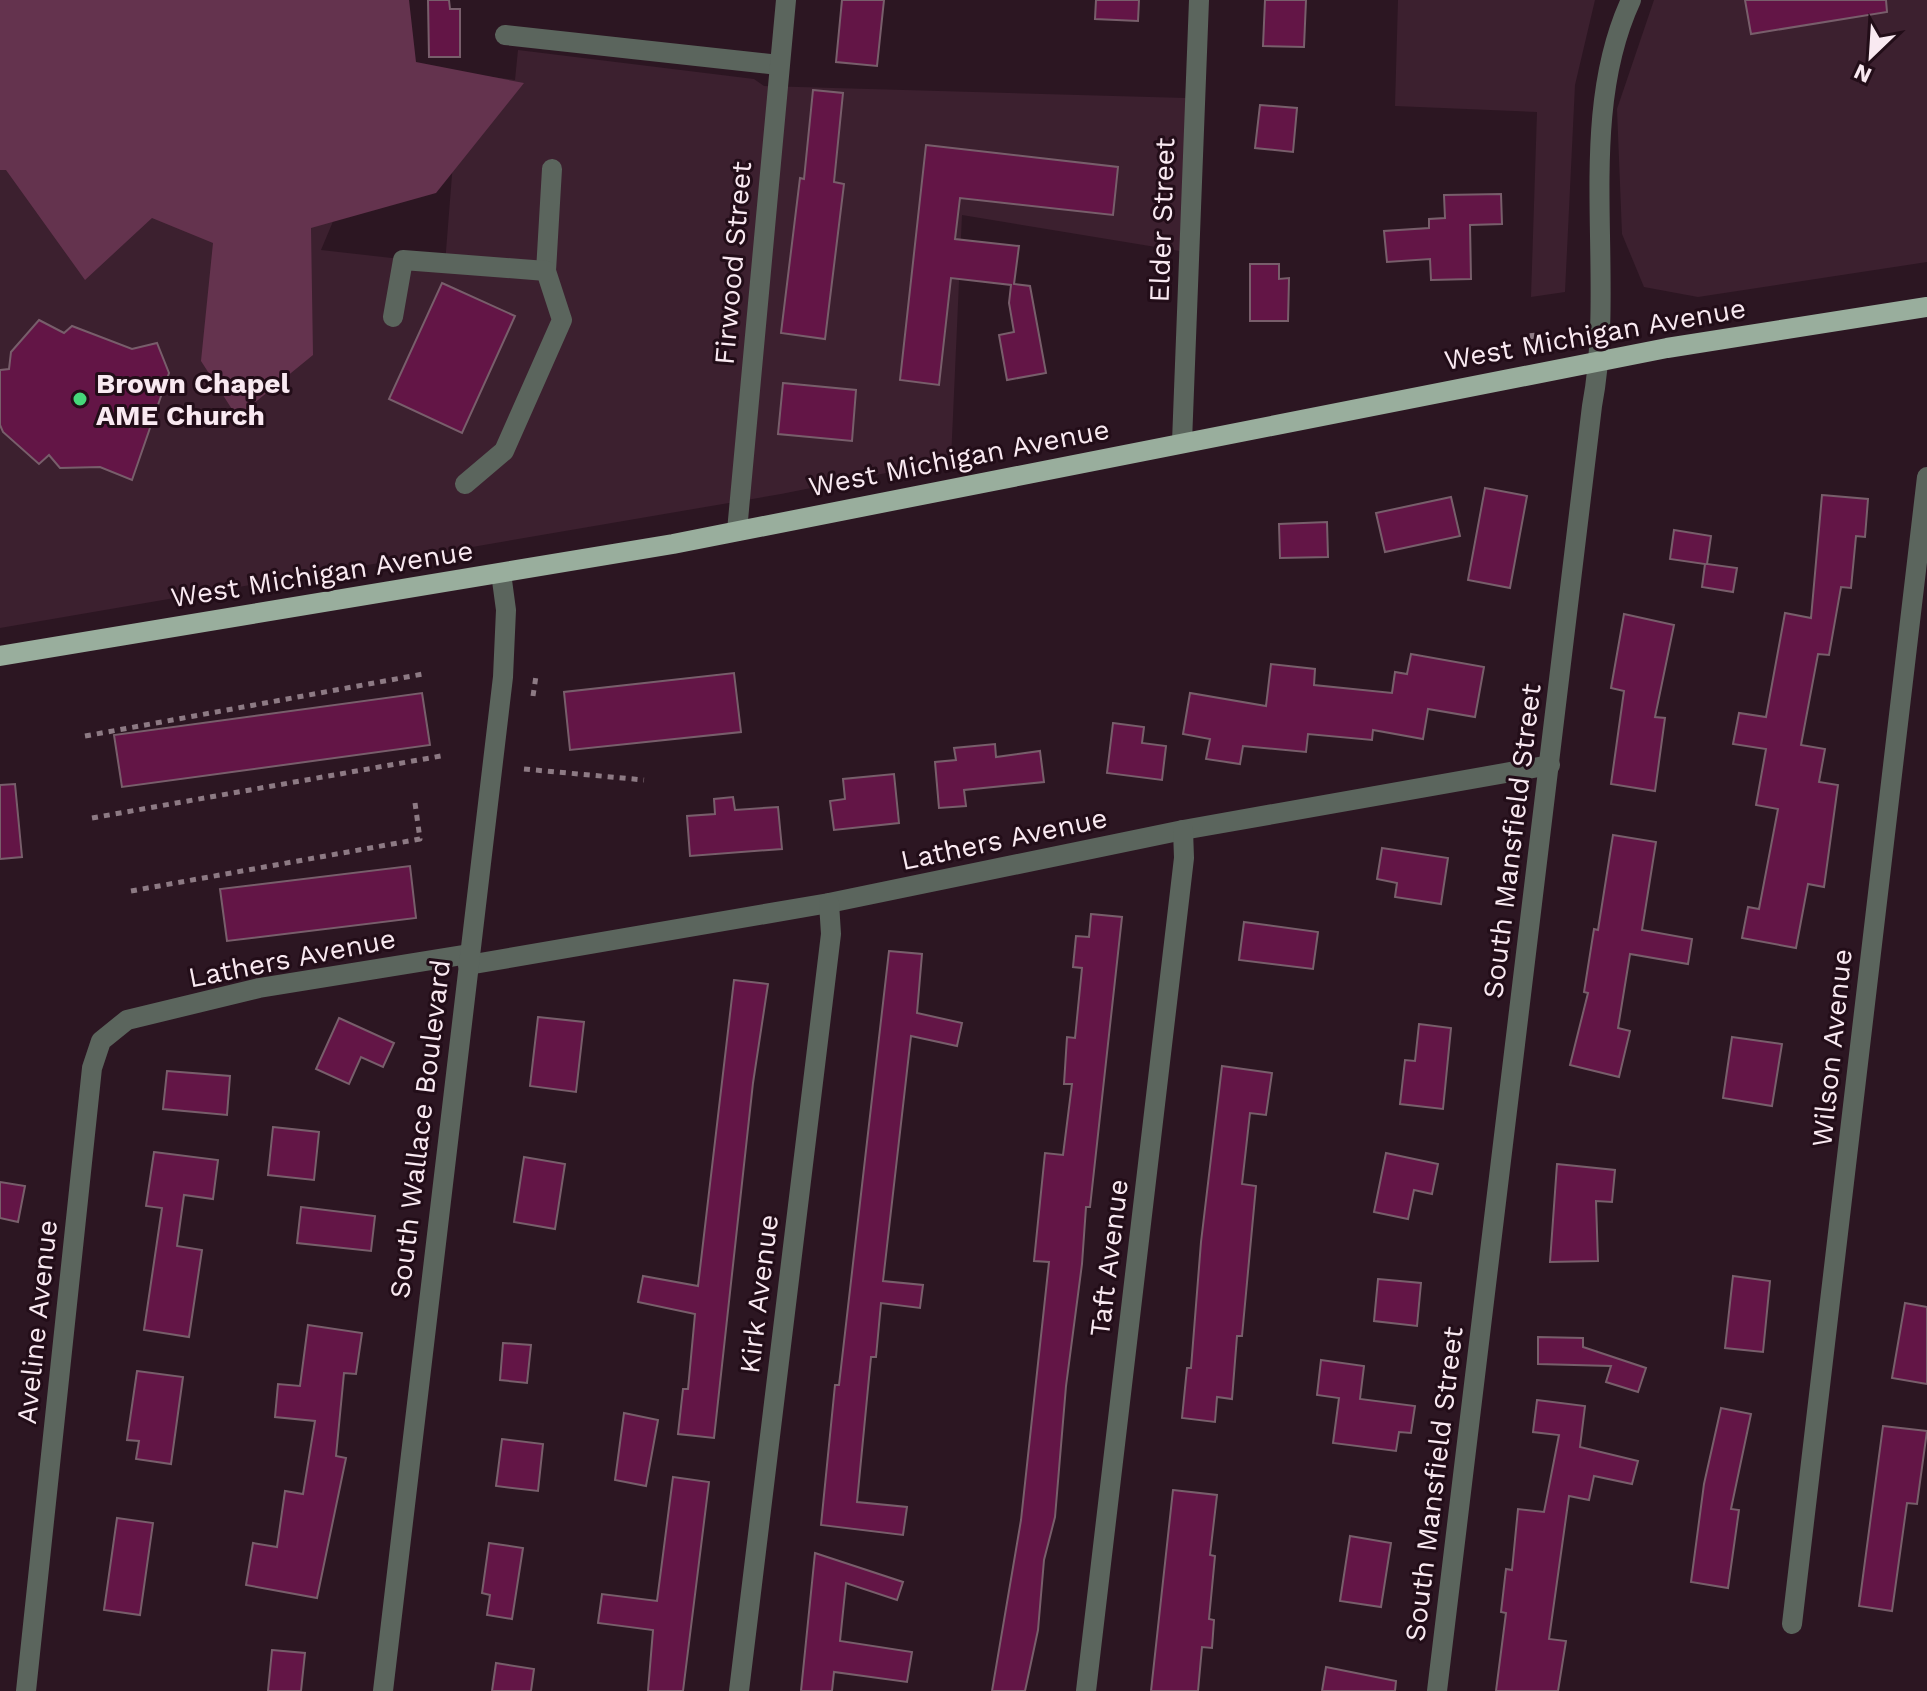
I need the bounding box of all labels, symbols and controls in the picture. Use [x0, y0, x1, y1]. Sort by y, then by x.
north arrow [1831, 16, 1911, 96]
text: N [1850, 59, 1875, 88]
street label: Elder Street [1143, 137, 1181, 303]
street label: Firwood Street [708, 160, 758, 366]
street label: West Michigan Avenue [1442, 291, 1748, 377]
place label: Brown Chapel AME Church [96, 367, 290, 432]
marker: Brown Chapel AME Church [71, 390, 89, 408]
street label: West Michigan Avenue [806, 413, 1112, 503]
street label: West Michigan Avenue [169, 534, 475, 614]
street label: South Mansfield Street [1476, 681, 1548, 1000]
street label: Lathers Avenue [898, 801, 1110, 877]
street label: Lathers Avenue [186, 922, 398, 994]
street label: Wilson Avenue [1805, 947, 1859, 1149]
street label: South Wallace Boulevard [383, 958, 457, 1300]
street label: Taft Avenue [1083, 1177, 1135, 1339]
street label: Kirk Avenue [733, 1213, 785, 1375]
street label: Aveline Avenue [10, 1218, 64, 1426]
street label: South Mansfield Street [1398, 1324, 1470, 1643]

